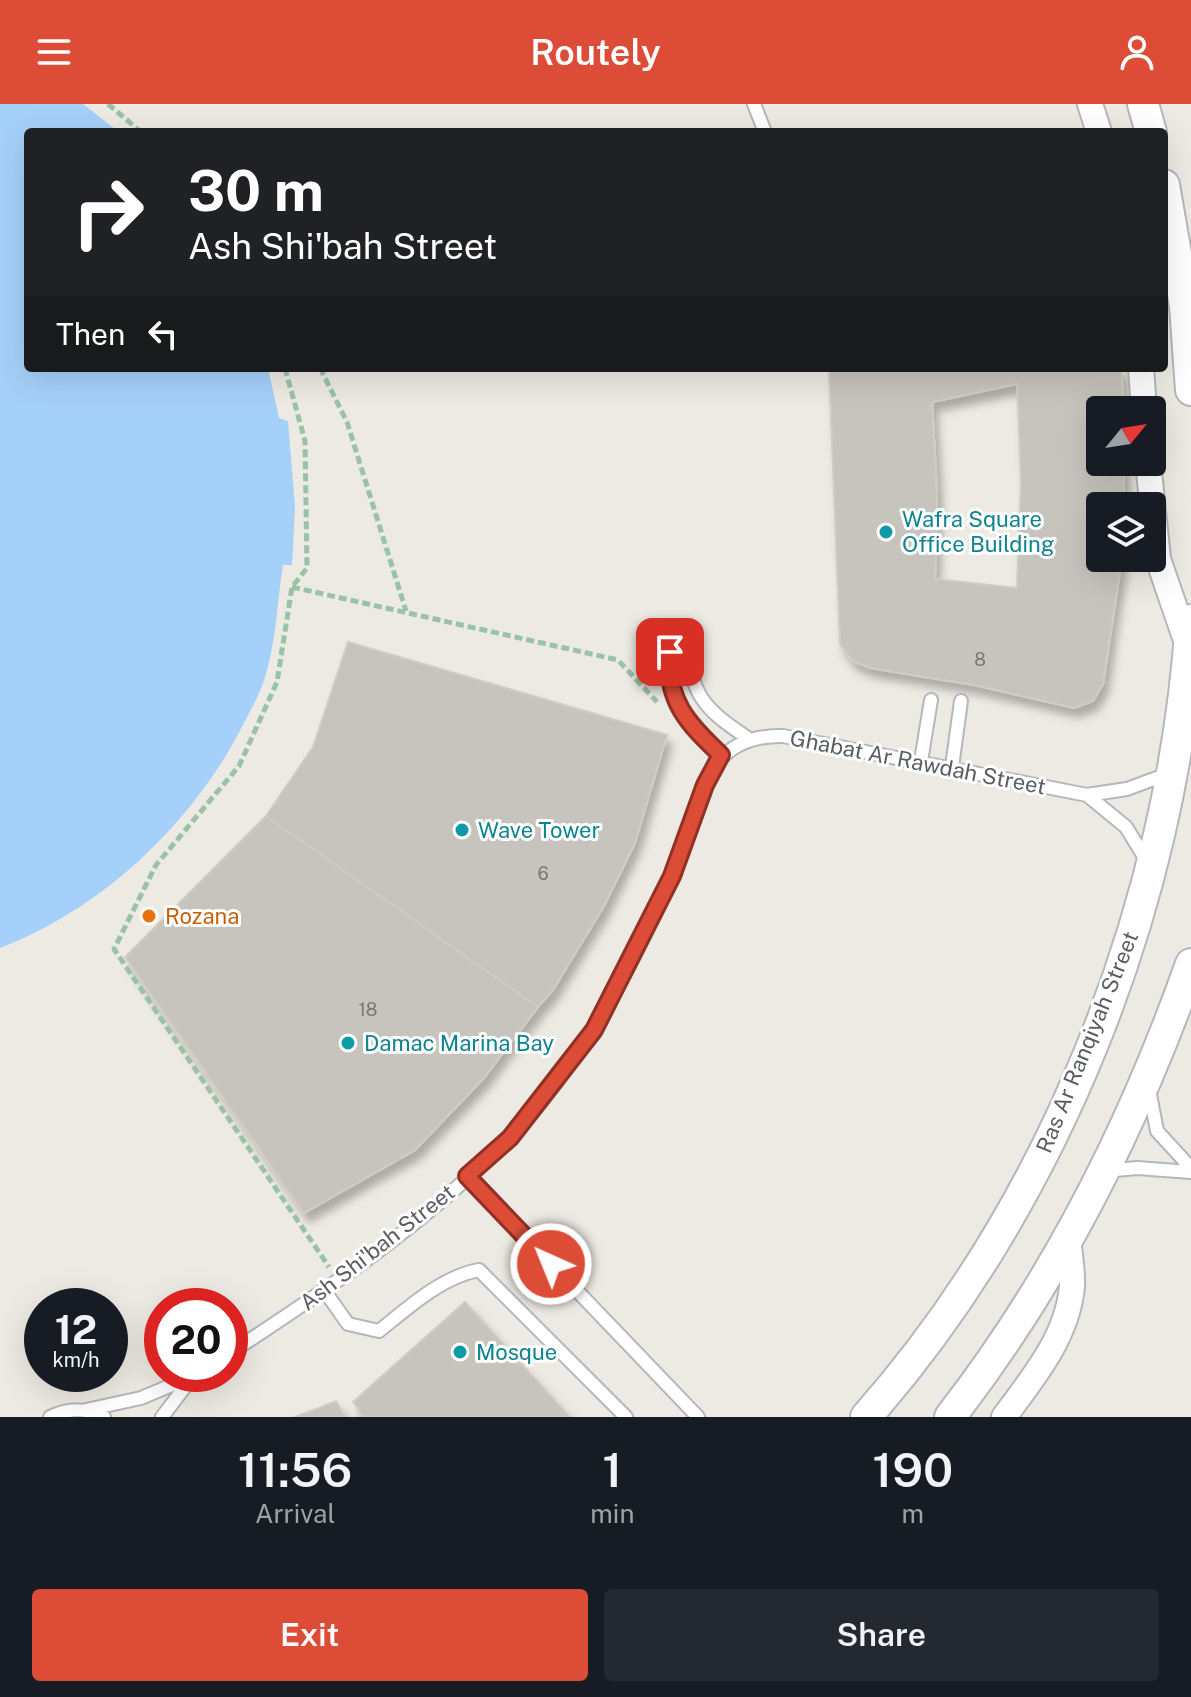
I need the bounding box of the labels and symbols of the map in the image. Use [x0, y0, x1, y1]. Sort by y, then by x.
north arrow [1086, 396, 1166, 476]
place label: Wafra Square Office Building [902, 506, 1055, 557]
marker: Wafra Square Office Building [877, 523, 895, 541]
pin [636, 618, 704, 686]
house number: 8 [974, 649, 986, 670]
street label: Ghabat Ar Rawdah Street [788, 724, 1048, 800]
place label: Wave Tower [478, 817, 600, 843]
marker: Wave Tower [453, 821, 471, 839]
house number: 6 [537, 863, 549, 884]
place label: Rozana [165, 903, 239, 929]
marker: Rozana [140, 907, 158, 925]
street label: Ras Ar Ranqiyah Street [1031, 927, 1143, 1157]
house number: 18 [359, 999, 377, 1020]
place label: Damac Marina Bay [364, 1030, 554, 1056]
marker: Damac Marina Bay [339, 1034, 357, 1052]
street label: Ash Shi'bah Street [295, 1179, 459, 1315]
position arrow [509, 1222, 593, 1306]
speed limit sign: 20 [144, 1288, 248, 1392]
place label: Mosque [476, 1339, 557, 1365]
marker: Mosque [451, 1343, 469, 1361]

